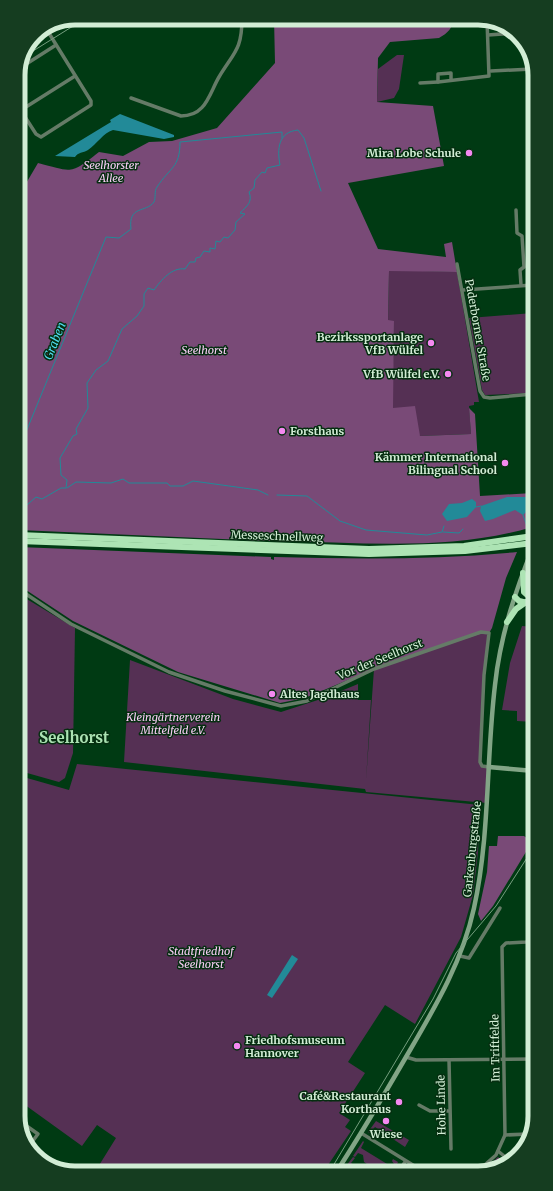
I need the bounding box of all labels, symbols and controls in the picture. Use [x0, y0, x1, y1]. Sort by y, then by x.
place label: Mira Lobe Schule [367, 146, 461, 160]
marker: Mira Lobe Schule [464, 148, 474, 158]
park label: Seelhorster Allee [83, 158, 139, 185]
street label: Paderborner Straße [462, 278, 494, 382]
water label: Graben [40, 320, 69, 362]
place label: Bezirkssportanlage VfB Wülfel [317, 330, 423, 357]
marker: Bezirkssportanlage VfB Wülfel [426, 338, 436, 348]
park label: Seelhorst [181, 343, 227, 357]
place label: VfB Wülfel e.V. [362, 367, 440, 381]
marker: VfB Wülfel e.V. [443, 369, 453, 379]
place label: Forsthaus [290, 424, 344, 438]
marker: Forsthaus [277, 426, 287, 436]
place label: Kämmer International Bilingual School [375, 450, 497, 477]
marker: Kämmer International Bilingual School [500, 458, 510, 468]
street label: Messeschnellweg [230, 527, 324, 545]
street label: Vor der Seelhorst [335, 635, 425, 683]
place label: Altes Jagdhaus [279, 687, 360, 701]
marker: Altes Jagdhaus [267, 689, 277, 699]
park label: Kleingärtnerverein Mittelfeld e.V. [125, 710, 220, 737]
district label: Seelhorst [39, 728, 109, 747]
street label: Garkenburgstraße [460, 800, 484, 898]
park label: Stadtfriedhof Seelhorst [168, 944, 235, 971]
street label: Im Triftfelde [487, 1014, 503, 1082]
place label: Friedhofsmuseum Hannover [245, 1033, 345, 1060]
marker: Friedhofsmuseum Hannover [232, 1041, 242, 1051]
street label: Hohe Linde [433, 1074, 449, 1135]
place label: Café&Restaurant Korthaus [299, 1089, 392, 1116]
marker: Café&Restaurant Korthaus [394, 1097, 404, 1107]
marker: Wiese [381, 1116, 391, 1126]
place label: Wiese [369, 1127, 402, 1141]

